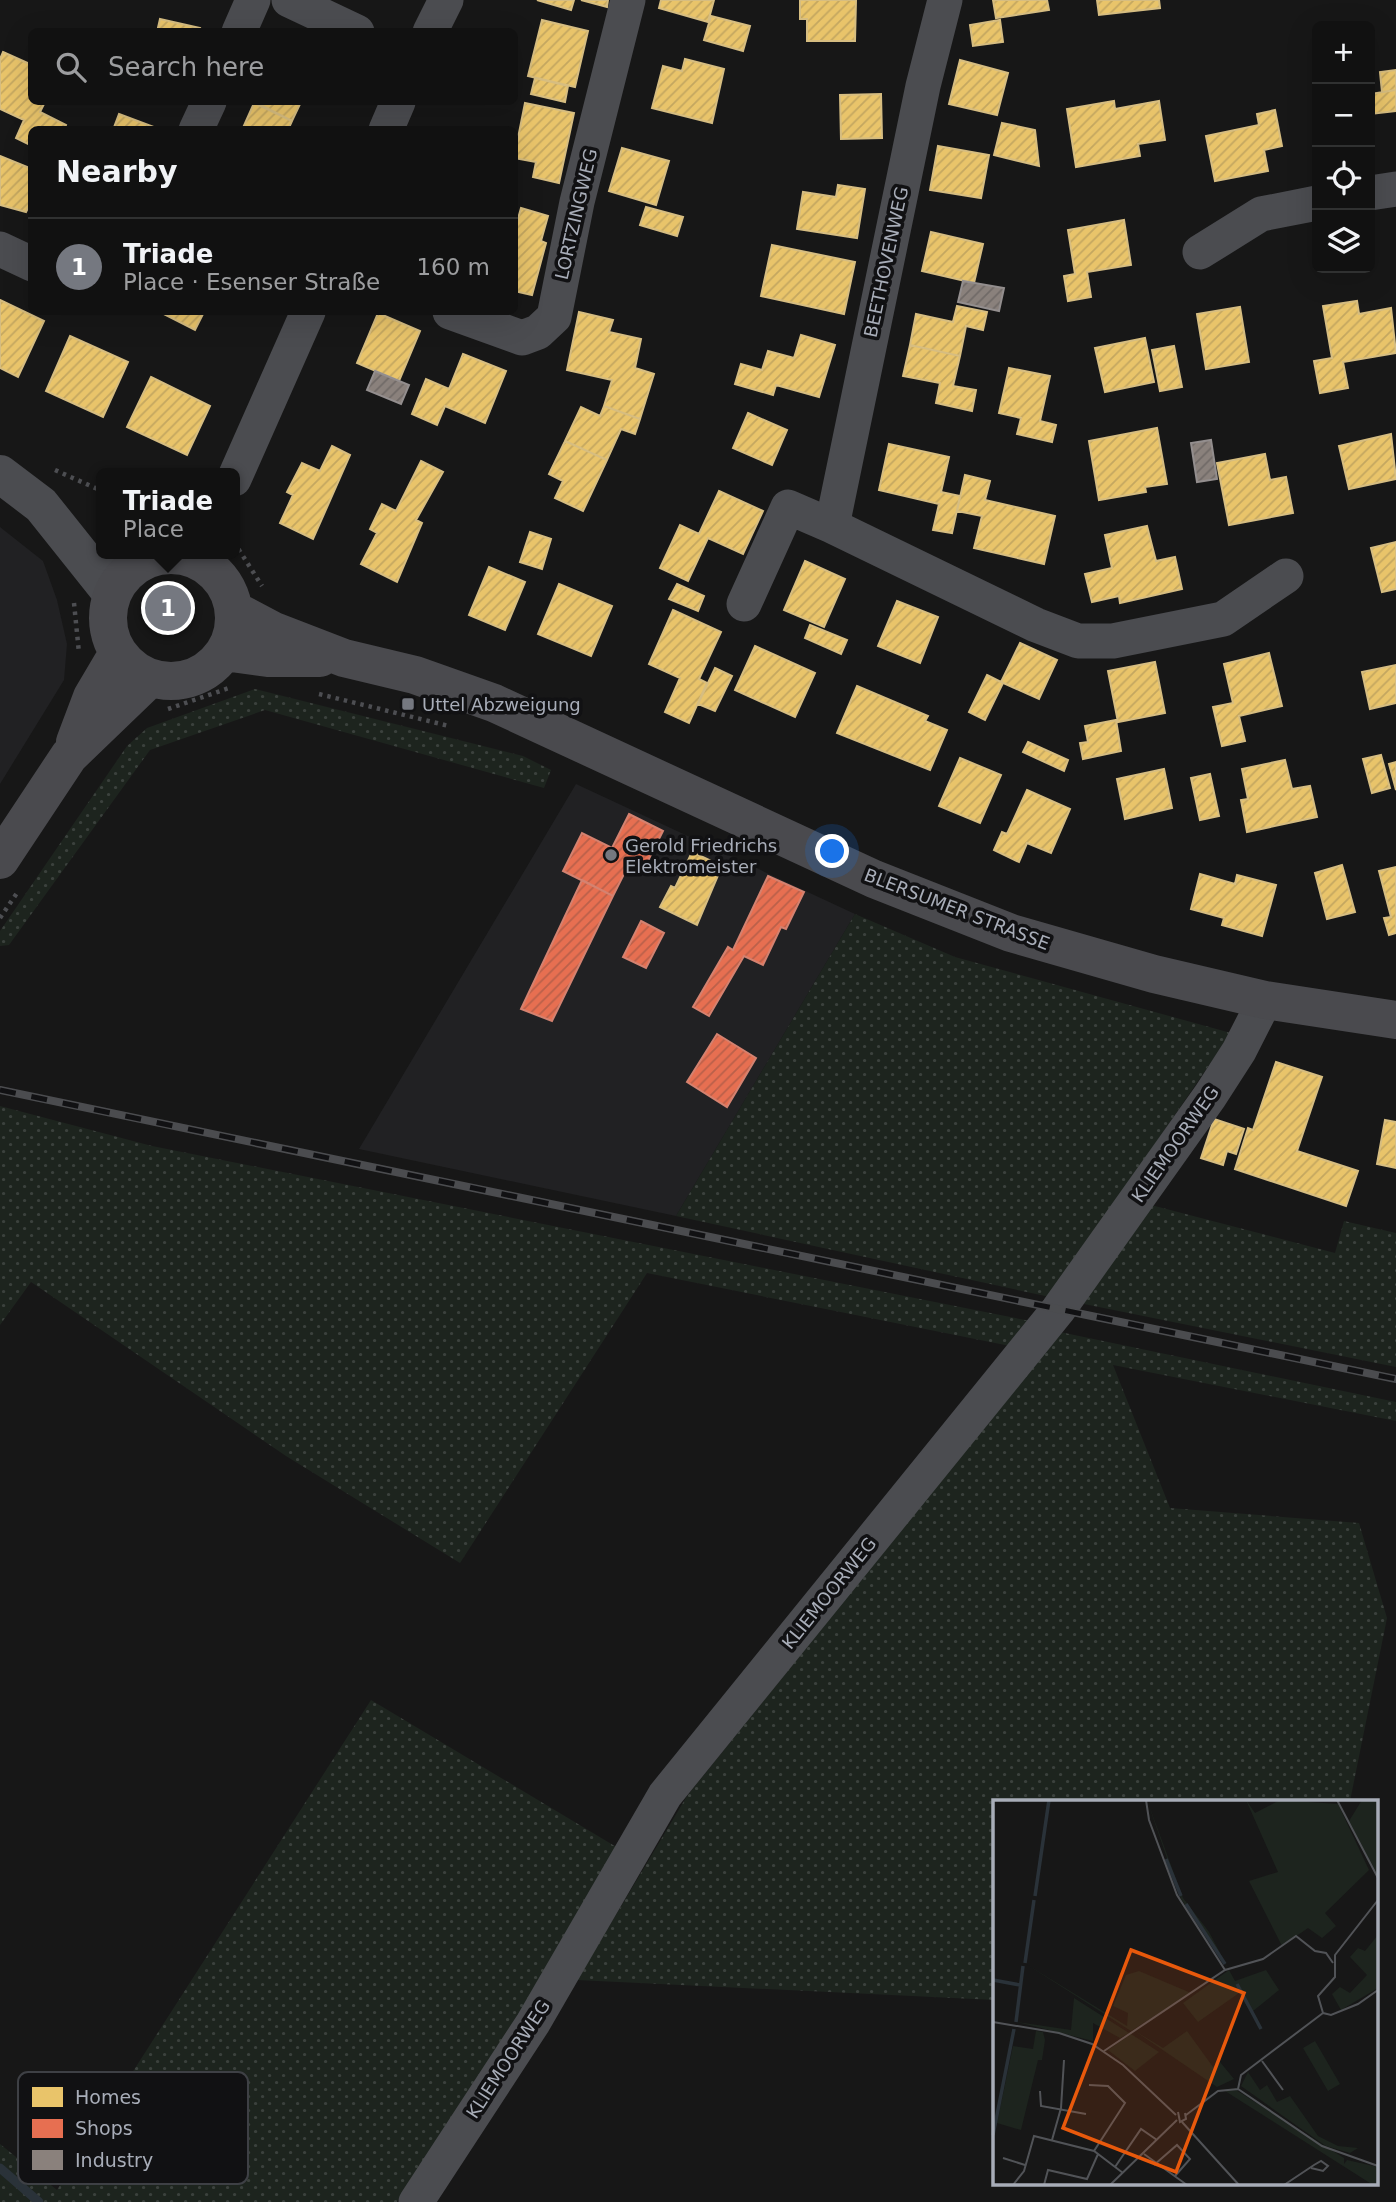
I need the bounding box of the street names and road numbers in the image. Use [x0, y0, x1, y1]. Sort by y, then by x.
street label: LORTZINGWEG [551, 146, 601, 282]
street label: BEETHOVENWEG [860, 185, 912, 339]
street label: BLERSUMER STRASSE [861, 864, 1053, 954]
street label: KLIEMOORWEG [1127, 1082, 1223, 1206]
street label: KLIEMOORWEG [778, 1533, 880, 1653]
street label: KLIEMOORWEG [462, 1996, 554, 2122]

